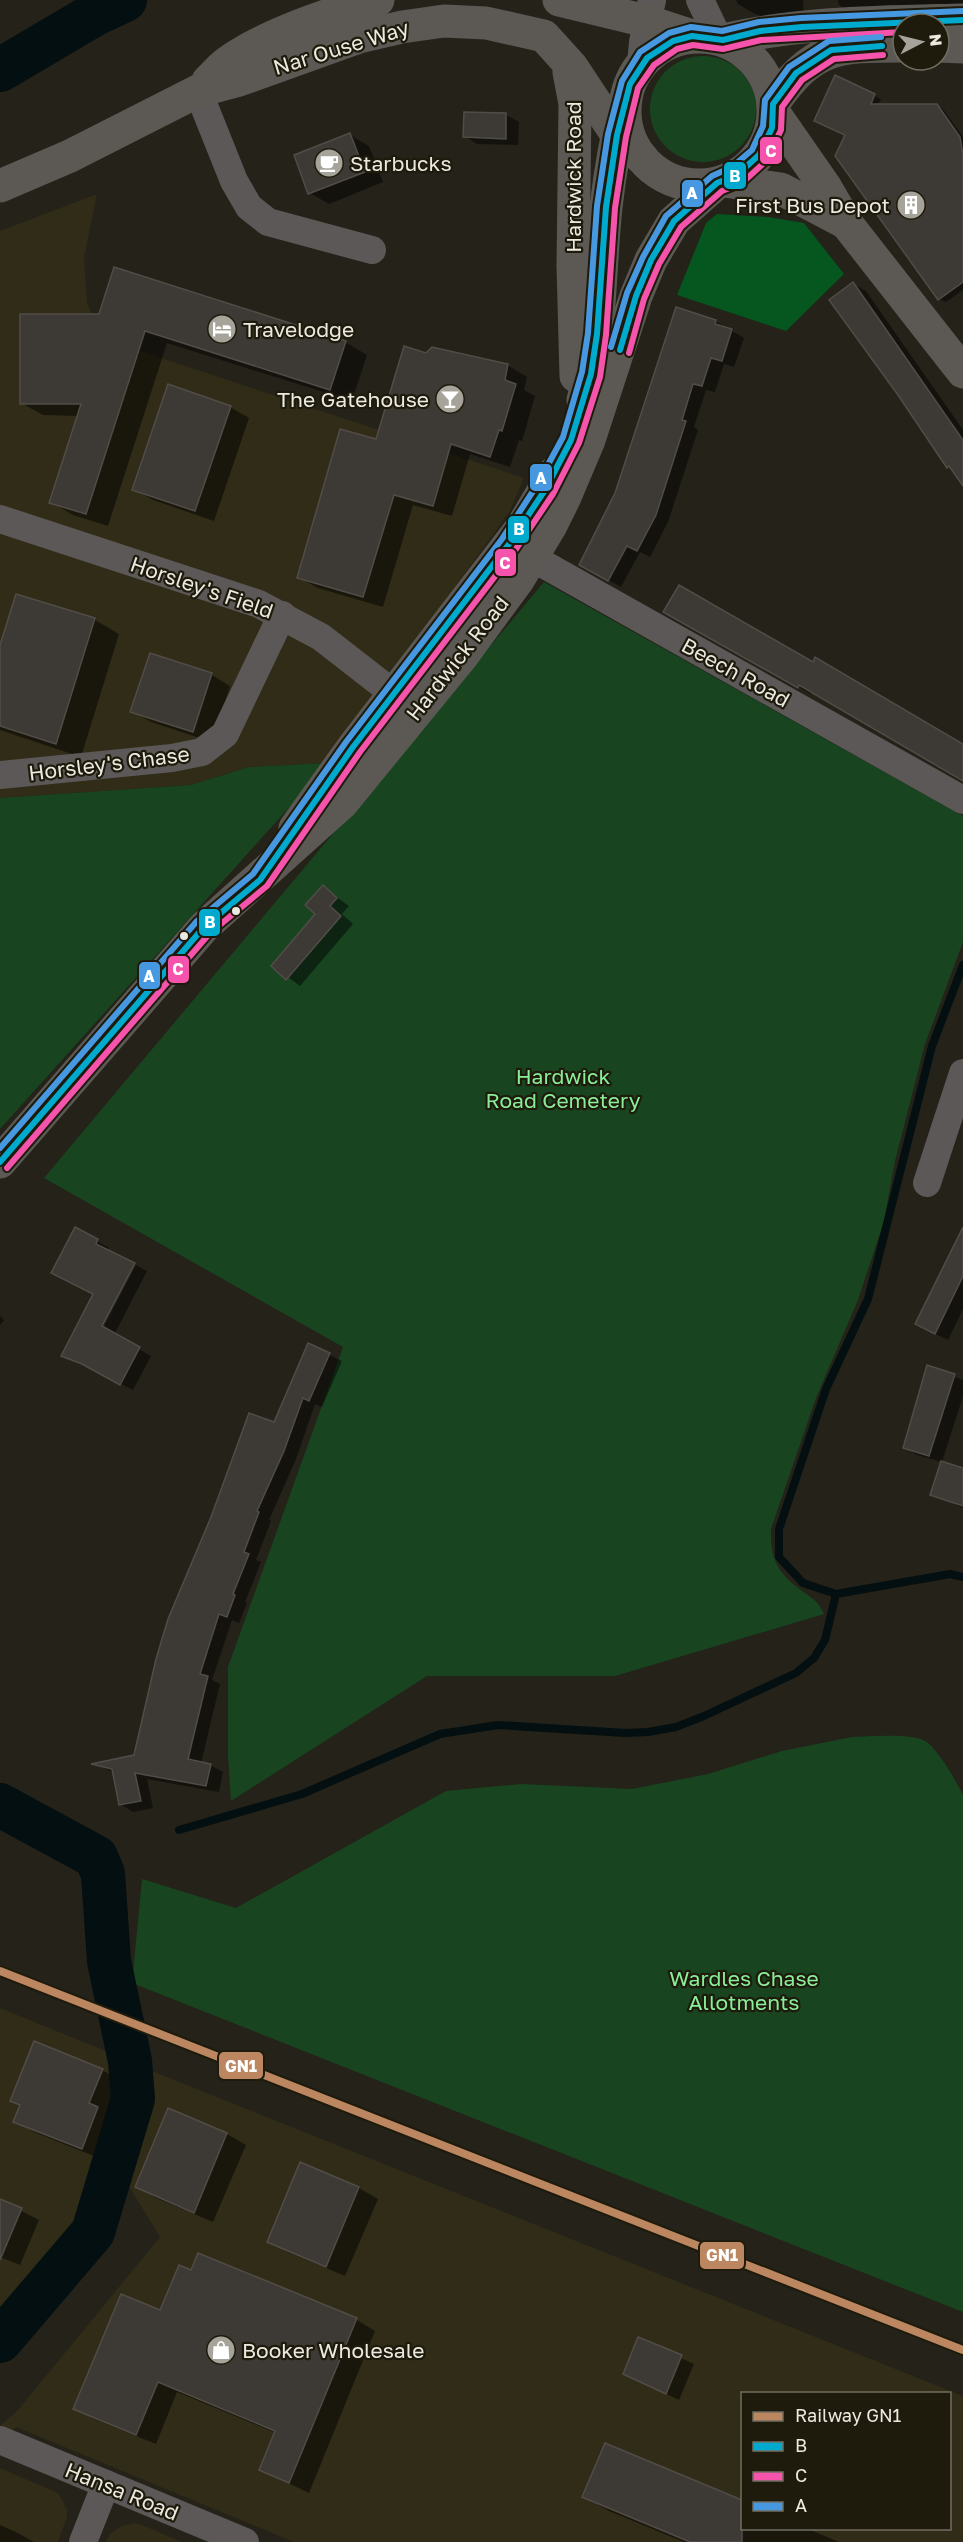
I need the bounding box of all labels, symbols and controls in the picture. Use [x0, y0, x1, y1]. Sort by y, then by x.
north arrow [891, 12, 951, 72]
street label: Nar Ouse Way [270, 14, 412, 80]
text: N [925, 33, 947, 47]
street label: Hardwick Road [560, 101, 586, 253]
line badge: C [759, 136, 783, 165]
text: C [765, 141, 777, 161]
cafe icon: Starbucks [313, 147, 345, 179]
place label: Starbucks [350, 150, 452, 176]
line badge: B [723, 161, 747, 190]
text: B [729, 166, 741, 186]
line badge: A [681, 179, 704, 208]
text: A [686, 183, 698, 203]
building icon: First Bus Depot [895, 189, 927, 221]
place label: First Bus Depot [735, 192, 890, 218]
hotel icon: Travelodge [206, 313, 238, 345]
place label: Travelodge [243, 316, 354, 342]
bar icon: The Gatehouse [434, 383, 466, 415]
place label: The Gatehouse [277, 386, 429, 412]
line badge: A [529, 463, 553, 492]
text: A [535, 468, 547, 488]
line badge: B [507, 515, 530, 544]
text: B [513, 519, 525, 539]
line badge: C [494, 548, 517, 577]
street label: Horsley's Field [127, 550, 277, 624]
text: C [499, 553, 511, 573]
street label: Hardwick Road [400, 590, 514, 726]
street label: Beech Road [677, 632, 795, 712]
street label: Horsley's Chase [27, 740, 191, 786]
unlabelled marker [230, 905, 242, 917]
line badge: B [198, 908, 221, 937]
text: B [204, 912, 216, 932]
unlabelled marker [178, 930, 190, 942]
line badge: C [167, 955, 190, 984]
text: C [172, 959, 184, 979]
line badge: A [138, 961, 161, 990]
text: A [143, 966, 155, 986]
park label: Hardwick Road Cemetery [485, 1063, 641, 1113]
park label: Wardles Chase Allotments [669, 1965, 819, 2015]
line badge: GN1 [218, 2051, 264, 2080]
text: GN1 [225, 2056, 257, 2076]
line badge: GN1 [699, 2241, 745, 2270]
text: GN1 [706, 2245, 738, 2265]
shop icon: Booker Wholesale [205, 2334, 237, 2366]
place label: Booker Wholesale [242, 2337, 424, 2363]
legend [741, 2392, 951, 2530]
text: Railway GN1 [795, 2404, 902, 2426]
text: B [795, 2434, 807, 2456]
street label: Hansa Road [61, 2456, 183, 2526]
text: C [795, 2464, 807, 2486]
text: A [795, 2494, 807, 2516]

